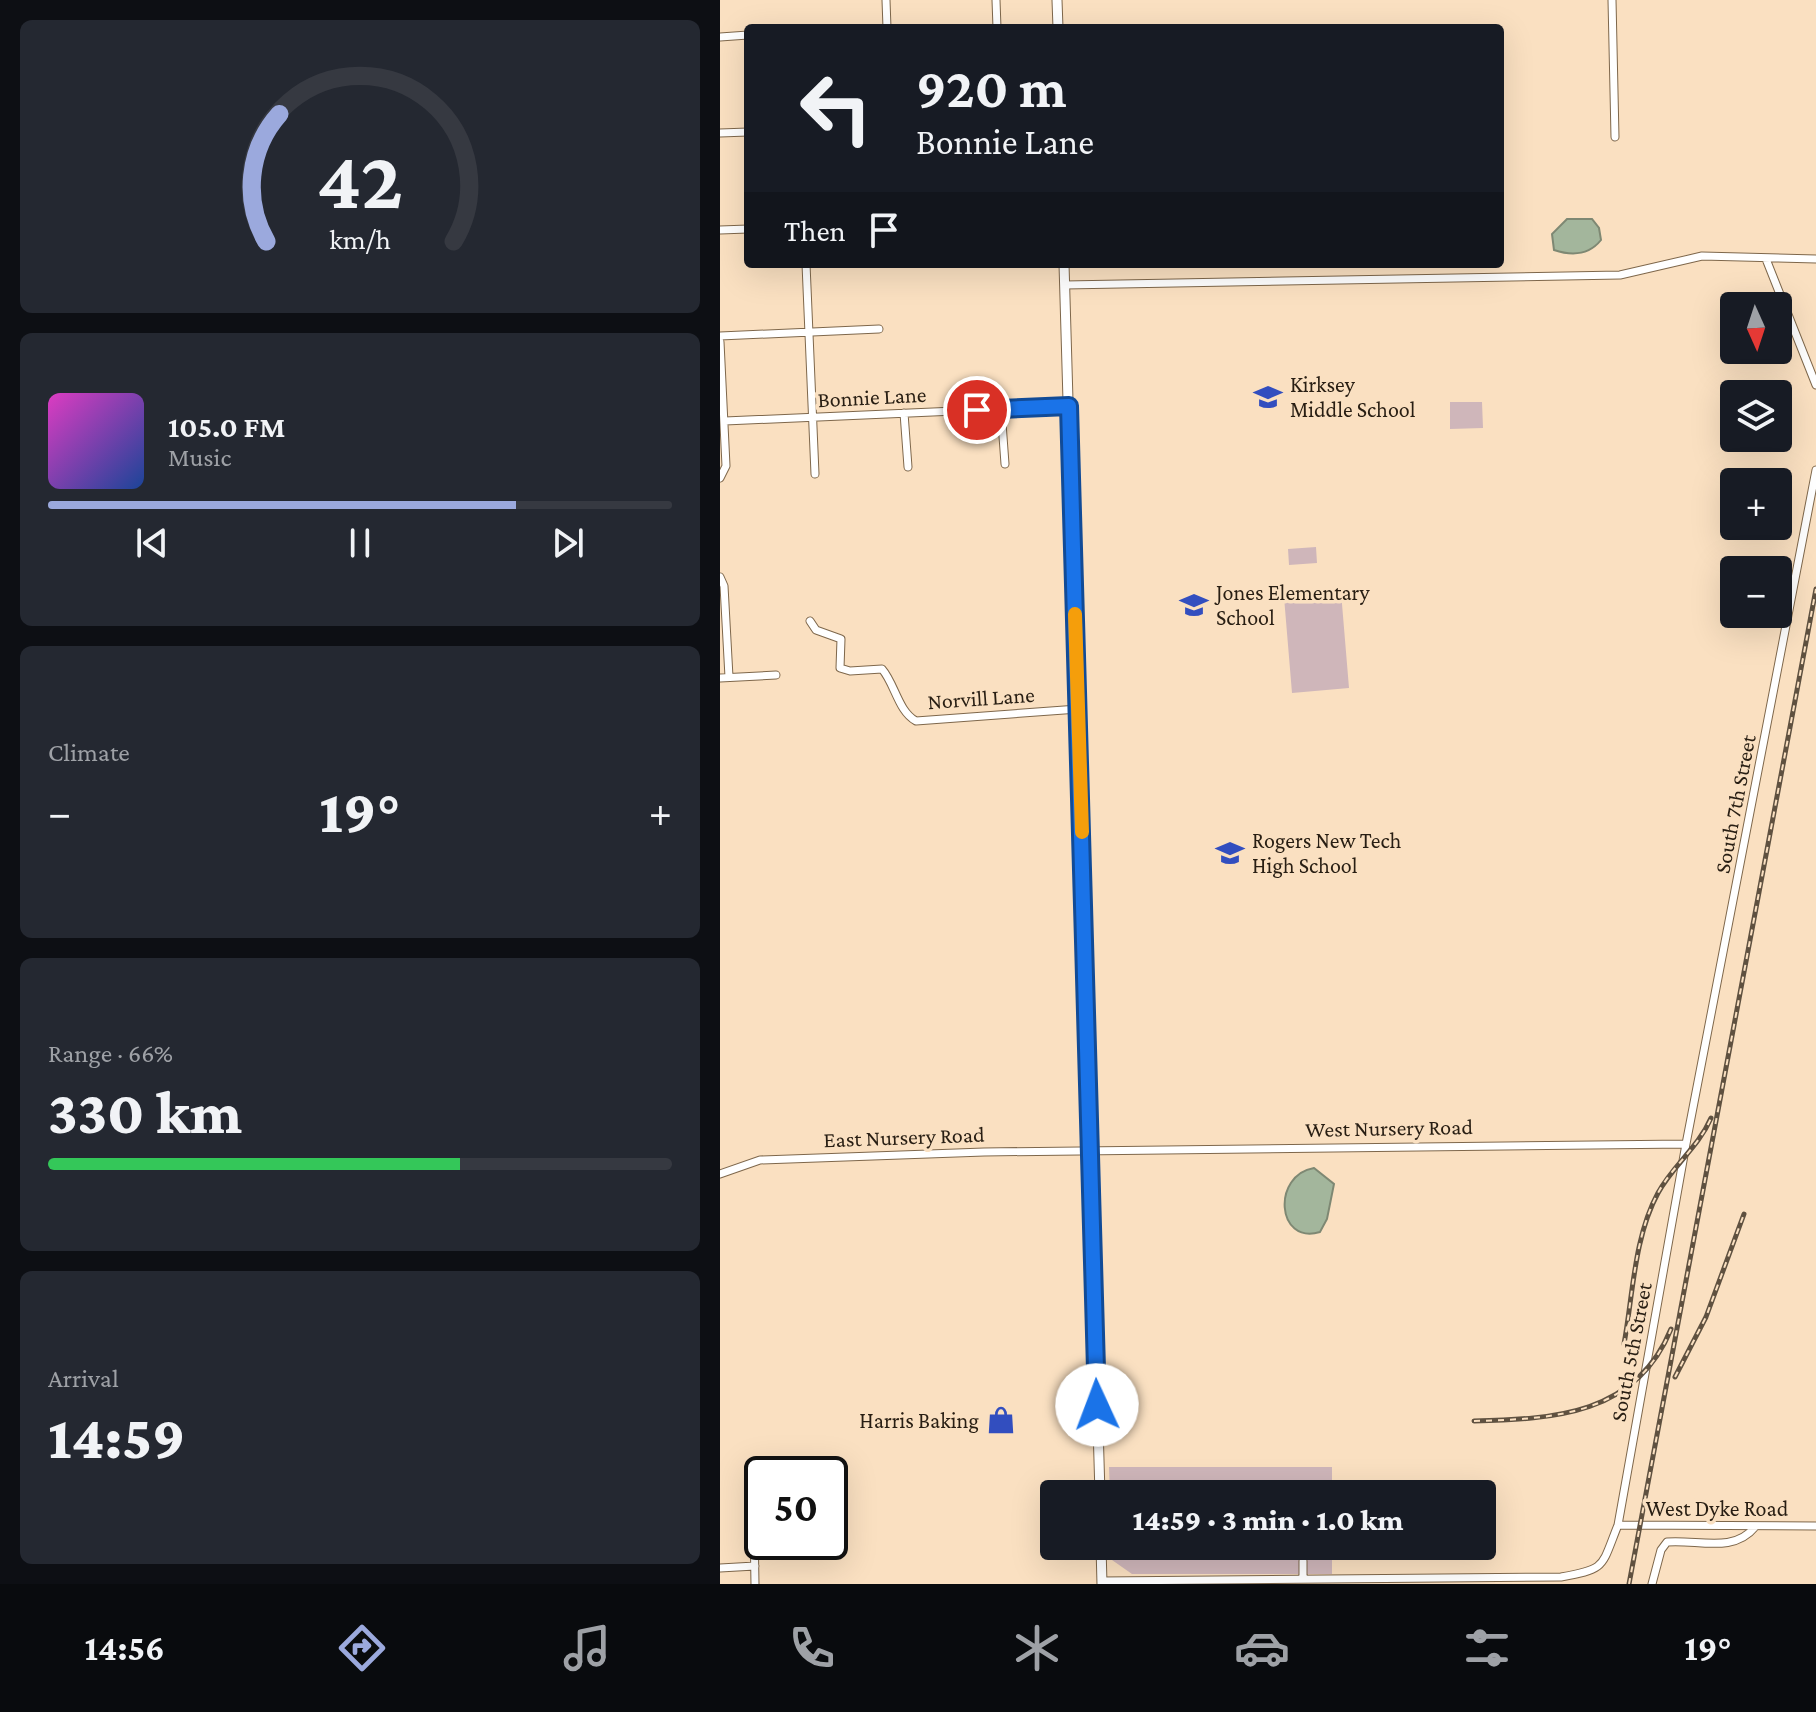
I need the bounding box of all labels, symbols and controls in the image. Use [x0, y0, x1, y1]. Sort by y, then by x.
icon: left [784, 56, 888, 160]
text: 920 m [916, 57, 1067, 119]
text: Bonnie Lane [916, 122, 1094, 162]
text: 42 [317, 133, 403, 226]
icon: arrive [862, 208, 906, 252]
text: Then [784, 214, 846, 247]
text: km/h [329, 224, 391, 256]
north arrow [1720, 292, 1792, 364]
map controls [1720, 292, 1792, 628]
place label: Kirksey Middle School [1290, 372, 1416, 422]
pin [943, 376, 1011, 444]
button: layers [1720, 380, 1792, 452]
street label: Bonnie Lane [817, 382, 927, 412]
school or university icon: Kirksey Middle School [1253, 382, 1283, 412]
icon: arrive [955, 388, 999, 432]
text: 105.0 FM [168, 410, 285, 443]
text: Music [168, 443, 231, 472]
button: + [1720, 468, 1792, 540]
icon: previous [130, 521, 174, 565]
icon: pause [338, 521, 382, 565]
icon: next [546, 521, 590, 565]
button: − [1720, 556, 1792, 628]
place label: Jones Elementary School [1214, 580, 1370, 630]
school or university icon: Jones Elementary School [1179, 590, 1209, 620]
street label: Norvill Lane [927, 682, 1035, 714]
street label: South 7th Street [1709, 732, 1761, 876]
text: Climate [48, 738, 130, 767]
text: 19° [319, 778, 401, 845]
text: − [48, 788, 71, 836]
text: + [649, 788, 672, 836]
place label: Rogers New Tech High School [1252, 828, 1402, 878]
school or university icon: Rogers New Tech High School [1215, 838, 1245, 868]
text: Range · 66% [48, 1039, 173, 1068]
text: 330 km [48, 1079, 242, 1146]
street label: West Nursery Road [1305, 1114, 1474, 1142]
street label: East Nursery Road [823, 1122, 985, 1152]
street label: South 5th Street [1605, 1280, 1657, 1424]
position arrow [1055, 1363, 1139, 1447]
text: Arrival [48, 1364, 119, 1393]
text: 14:59 [48, 1404, 185, 1471]
shop icon: Harris Baking [986, 1405, 1016, 1435]
place label: Harris Baking [859, 1408, 979, 1433]
speed limit sign: 50 [744, 1456, 848, 1560]
street label: West Dyke Road [1646, 1496, 1789, 1521]
text: 14:59 · 3 min · 1.0 km [1133, 1503, 1403, 1536]
icon: directions [334, 1620, 390, 1676]
icon: music [559, 1620, 615, 1676]
icon: phone [784, 1620, 840, 1676]
icon: climate [1009, 1620, 1065, 1676]
icon: car [1234, 1620, 1290, 1676]
icon: filters [1459, 1620, 1515, 1676]
text: 14:56 [85, 1628, 165, 1668]
text: 19° [1684, 1628, 1731, 1668]

